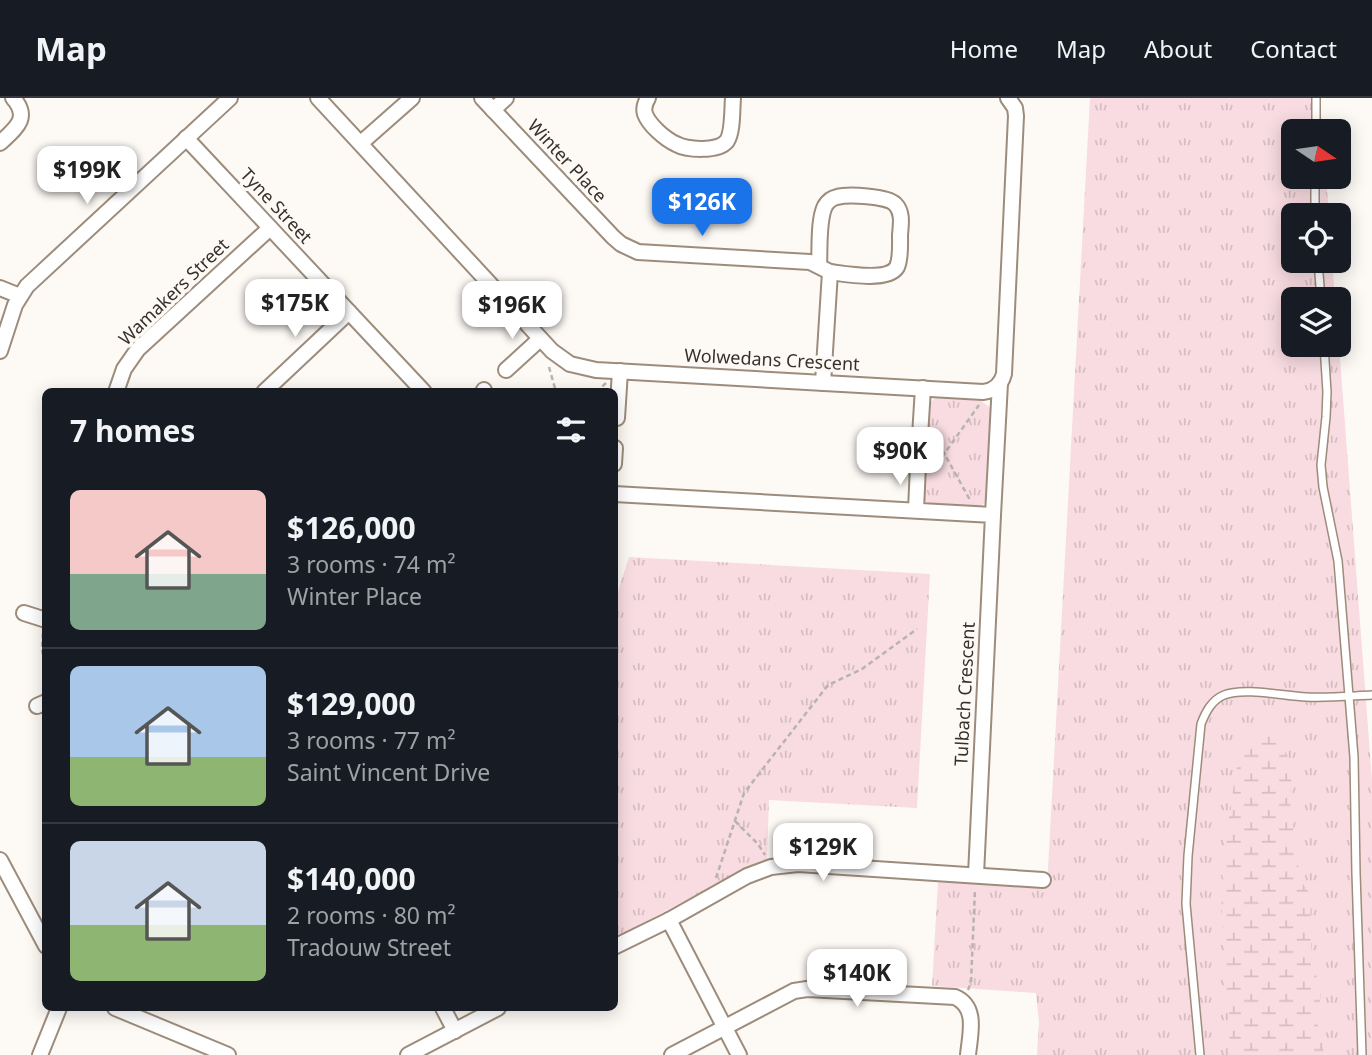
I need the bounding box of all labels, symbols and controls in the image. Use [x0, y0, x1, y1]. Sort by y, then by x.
text: Map [35, 26, 107, 71]
text: Home [950, 32, 1018, 65]
text: Map [1056, 32, 1106, 65]
text: About [1144, 32, 1212, 65]
text: Contact [1250, 32, 1337, 65]
street label: Winter Place [523, 113, 613, 207]
north arrow [1281, 119, 1351, 189]
map controls [1281, 119, 1351, 357]
pin: $199K [38, 146, 136, 206]
text: $199K [53, 153, 121, 185]
street label: Tyne Street [236, 162, 318, 249]
pin: $126K [653, 178, 751, 238]
text: $126K [668, 185, 736, 217]
button: locate [1281, 203, 1351, 273]
street label: Wamakers Street [113, 232, 234, 350]
pin: $175K [246, 280, 344, 339]
pin: $196K [463, 282, 561, 341]
text: $175K [261, 286, 329, 318]
button: layers [1281, 287, 1351, 357]
text: $196K [478, 288, 546, 320]
street label: Wolwedans Crescent [684, 342, 861, 376]
text: 7 homes [70, 410, 195, 451]
icon: filters [552, 411, 590, 449]
pin: $90K [859, 428, 941, 487]
text: $90K [873, 434, 927, 466]
text: $126,000 [287, 507, 416, 548]
icon: home [126, 518, 210, 602]
text: 3 rooms · 74 m² [287, 548, 456, 580]
text: Winter Place [287, 580, 422, 612]
street label: Tulbach Crescent [948, 621, 980, 767]
text: $129,000 [287, 683, 416, 724]
icon: home [126, 694, 210, 778]
text: 3 rooms · 77 m² [287, 724, 456, 756]
text: Saint Vincent Drive [287, 756, 490, 788]
pin: $129K [774, 824, 872, 883]
text: $129K [789, 830, 857, 862]
text: $140,000 [287, 858, 416, 899]
icon: home [126, 869, 210, 953]
text: 2 rooms · 80 m² [287, 899, 456, 931]
text: Tradouw Street [287, 931, 451, 963]
pin: $140K [808, 950, 906, 1009]
text: $140K [823, 956, 891, 988]

